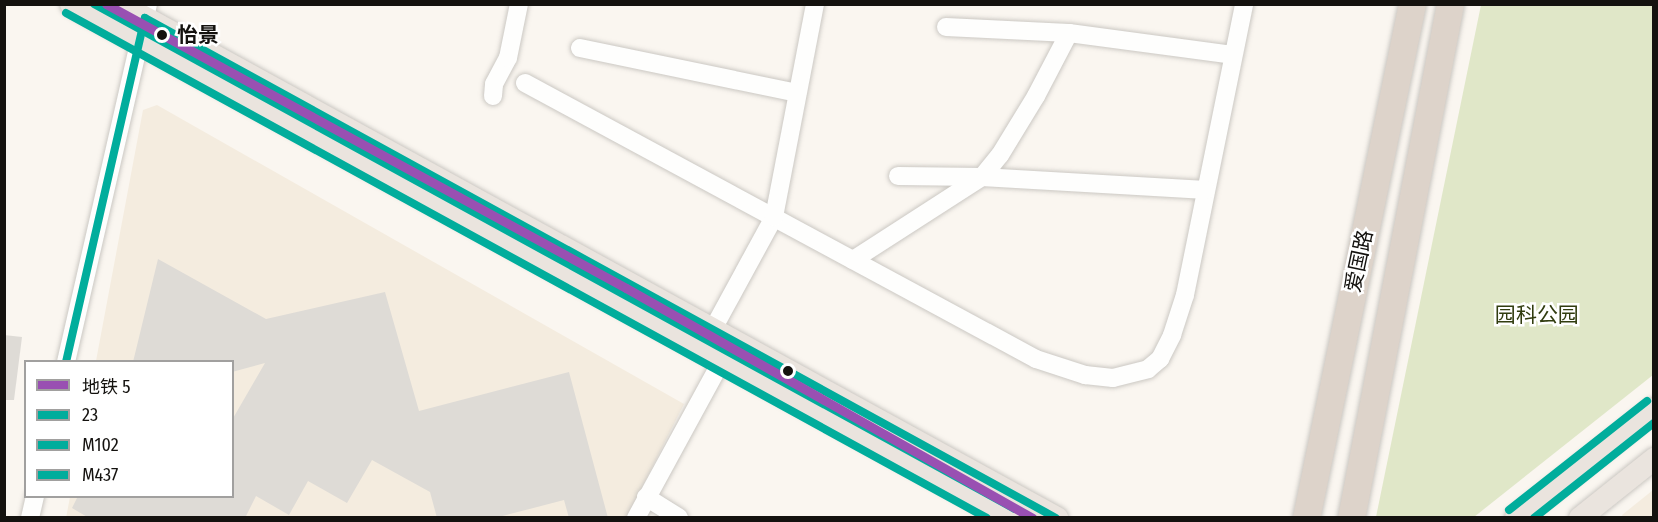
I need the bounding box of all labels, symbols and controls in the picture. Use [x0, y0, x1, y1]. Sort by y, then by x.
place label: 怡景 [177, 22, 219, 48]
marker: 怡景 [152, 25, 172, 45]
street label: 爱国路 [1340, 228, 1378, 294]
park label: 园科公园 [1495, 302, 1579, 328]
legend [24, 360, 234, 498]
unlabelled marker [782, 365, 794, 377]
text: 地铁 5 [82, 376, 131, 398]
text: 23 [82, 404, 98, 426]
text: M102 [82, 434, 119, 456]
text: M437 [82, 464, 118, 486]

